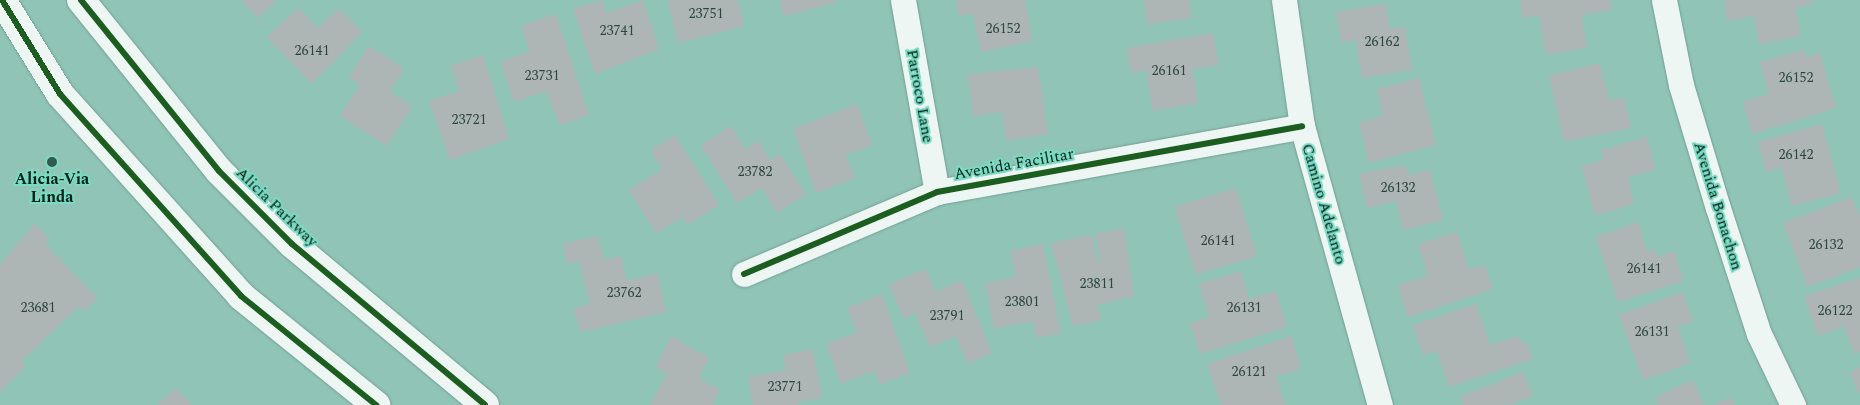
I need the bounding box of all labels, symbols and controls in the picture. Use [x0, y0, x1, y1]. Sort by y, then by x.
house number: 23751 [689, 6, 723, 22]
house number: 26152 [986, 21, 1020, 37]
house number: 23741 [600, 23, 634, 39]
house number: 26162 [1365, 34, 1399, 50]
house number: 26141 [295, 43, 329, 59]
street label: Parroco Lane [902, 48, 938, 144]
house number: 26161 [1152, 63, 1186, 79]
house number: 23731 [525, 68, 559, 84]
house number: 26152 [1779, 70, 1813, 86]
house number: 23721 [452, 112, 486, 128]
street label: Avenida Bonachon [1689, 140, 1747, 272]
street label: Camino Adelanto [1298, 141, 1350, 267]
street label: Avenida Facilitar [953, 144, 1075, 184]
house number: 26142 [1779, 147, 1813, 163]
marker: Alicia-Via Linda [46, 156, 58, 168]
street label: Alicia Parkway [232, 163, 322, 251]
house number: 23782 [738, 164, 772, 180]
place label: Alicia-Via Linda [15, 169, 89, 207]
house number: 26132 [1381, 180, 1415, 196]
house number: 26141 [1201, 233, 1235, 249]
house number: 26132 [1809, 237, 1843, 253]
house number: 26141 [1627, 261, 1661, 277]
house number: 23811 [1080, 276, 1114, 292]
house number: 23762 [607, 285, 641, 301]
house number: 23801 [1005, 294, 1039, 310]
house number: 23681 [21, 300, 55, 316]
house number: 26131 [1227, 300, 1261, 316]
house number: 26122 [1818, 303, 1852, 319]
house number: 23791 [930, 308, 964, 324]
house number: 26131 [1635, 324, 1669, 340]
house number: 26121 [1232, 364, 1266, 380]
house number: 23771 [768, 379, 802, 395]

